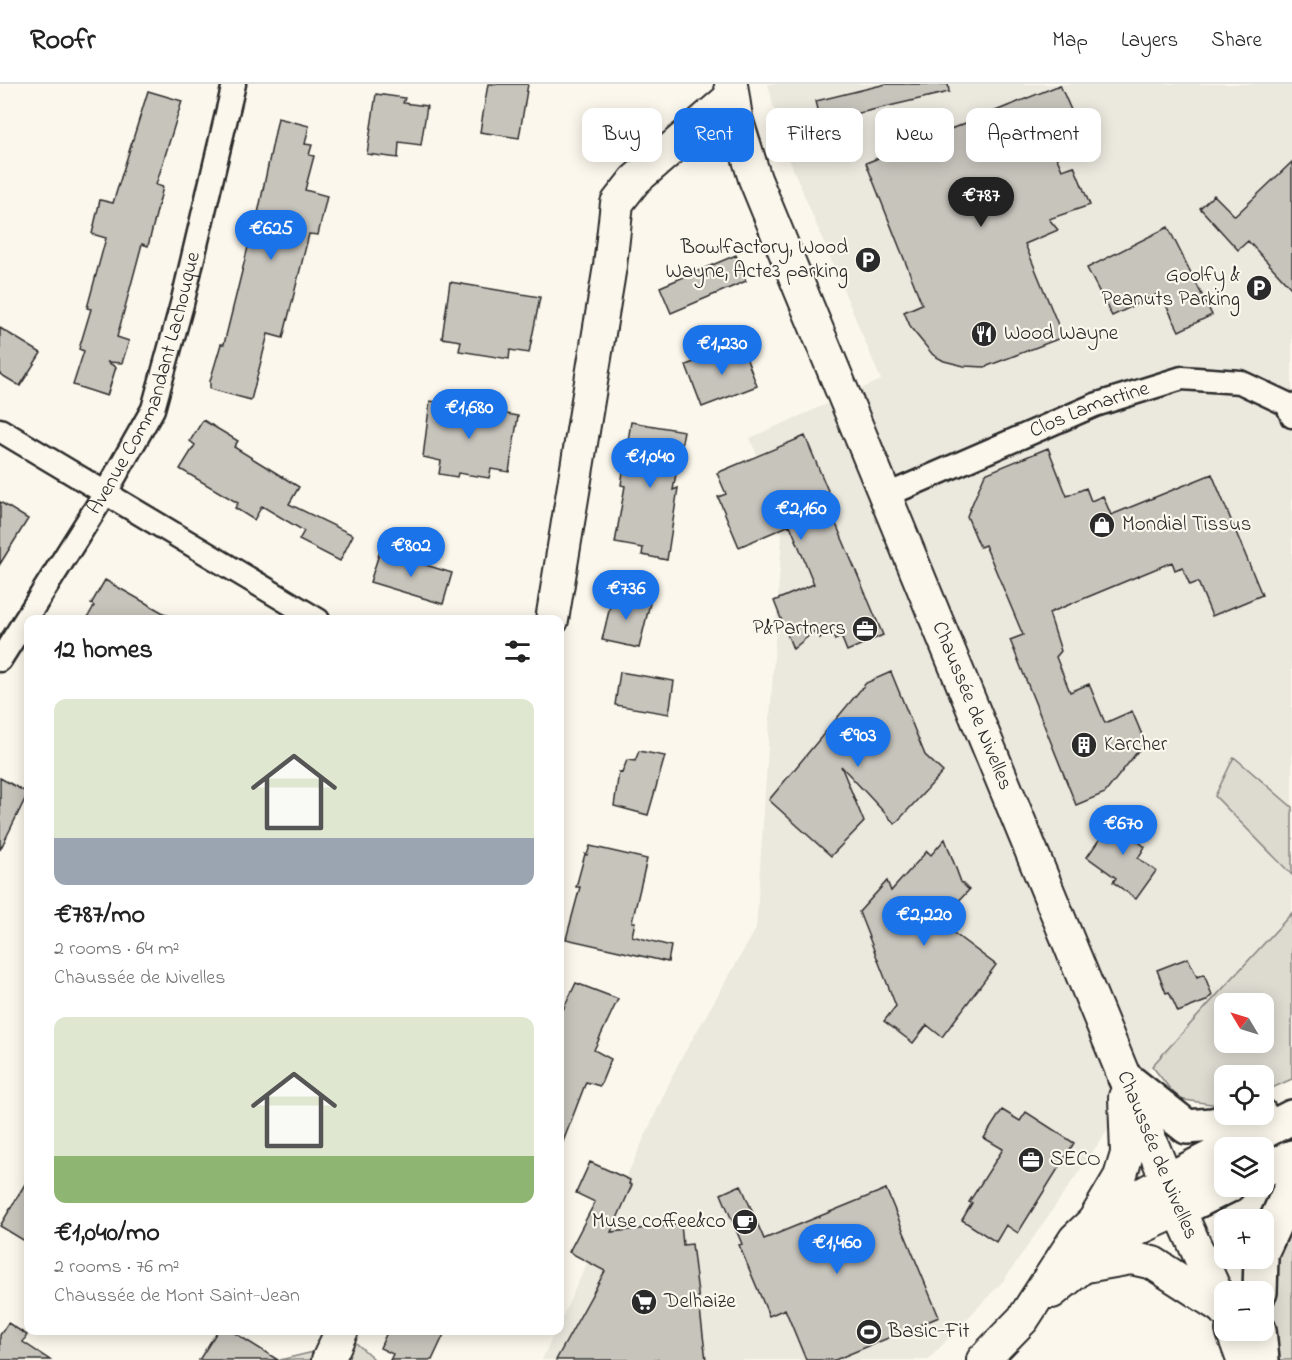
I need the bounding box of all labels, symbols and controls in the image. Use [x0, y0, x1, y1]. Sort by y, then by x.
text: Roofr [30, 21, 95, 62]
text: Map [1052, 26, 1088, 56]
text: Layers [1121, 26, 1178, 56]
text: Share [1211, 26, 1262, 56]
chip: Buy [582, 108, 662, 162]
chip: Rent [674, 108, 754, 162]
chip: Filters [766, 108, 863, 162]
chip: New [875, 108, 954, 162]
chip: Apartment [966, 108, 1101, 162]
pin: €787 [945, 177, 1017, 228]
text: €787 [962, 182, 1000, 211]
pin: €625 [235, 210, 307, 261]
text: €625 [249, 215, 293, 244]
place label: Bowlfactory, Wood Wayne, Acte3 parking [665, 233, 848, 289]
parking icon: Bowlfactory, Wood Wayne, Acte3 parking [853, 245, 883, 275]
street label: Avenue Commandant Lachouque [80, 248, 209, 521]
place label: Goolfy & Peanuts Parking [1102, 261, 1240, 317]
parking icon: Goolfy & Peanuts Parking [1244, 273, 1274, 303]
restaurant icon: Wood Wayne [969, 319, 999, 349]
place label: Wood Wayne [1004, 319, 1119, 351]
pin: €1,230 [673, 325, 771, 376]
text: €1,230 [697, 330, 747, 359]
street label: Clos Lamartine [1025, 374, 1154, 447]
pin: €1,680 [420, 389, 518, 440]
text: €1,680 [445, 394, 493, 423]
pin: €1,040 [601, 438, 699, 489]
text: €1,040 [625, 443, 675, 472]
pin: €2,160 [752, 490, 850, 541]
text: €2,160 [775, 495, 827, 524]
shop icon: Mondial Tissus [1087, 510, 1117, 540]
place label: Mondial Tissus [1122, 510, 1252, 540]
pin: €802 [375, 527, 447, 578]
text: €802 [391, 532, 431, 561]
pin: €736 [590, 570, 662, 621]
text: €736 [606, 575, 646, 604]
place label: P&Partners [753, 614, 846, 644]
office icon: P&Partners [850, 614, 880, 644]
street label: Chaussée de Nivelles [924, 617, 1020, 795]
text: 12 homes [54, 632, 153, 670]
icon: filters [501, 635, 534, 668]
pin: €903 [822, 717, 894, 768]
text: €903 [840, 722, 876, 751]
building icon: Karcher [1069, 730, 1099, 760]
place label: Karcher [1104, 730, 1168, 760]
icon: home [240, 738, 348, 846]
pin: €670 [1087, 805, 1159, 856]
text: €670 [1103, 810, 1143, 839]
pin: €2,220 [875, 896, 973, 947]
text: €787/mo [54, 897, 145, 935]
text: €2,220 [896, 901, 952, 930]
text: 2 rooms · 64 m² [54, 935, 179, 964]
text: Chaussée de Nivelles [54, 964, 225, 993]
north arrow [1214, 993, 1274, 1053]
map controls [1214, 993, 1274, 1341]
icon: home [240, 1056, 348, 1164]
button: locate [1214, 1065, 1274, 1125]
street label: Chaussée de Nivelles [1108, 1066, 1205, 1244]
button: layers [1214, 1137, 1274, 1197]
office icon: SECO [1016, 1145, 1046, 1175]
place label: SECO [1050, 1145, 1101, 1175]
place label: Muse coffee&co [592, 1207, 726, 1237]
cafe icon: Muse coffee&co [730, 1207, 760, 1237]
button: + [1214, 1209, 1274, 1269]
text: €1,040/mo [54, 1215, 160, 1253]
pin: €1,460 [788, 1224, 886, 1275]
text: €1,460 [812, 1229, 862, 1258]
text: 2 rooms · 76 m² [54, 1253, 179, 1282]
button: − [1214, 1281, 1274, 1341]
text: Chaussée de Mont Saint-Jean [54, 1282, 300, 1311]
supermarket icon: Delhaize [629, 1287, 659, 1317]
place label: Delhaize [663, 1287, 736, 1317]
sports icon: Basic-Fit [854, 1317, 884, 1347]
place label: Basic-Fit [887, 1317, 970, 1347]

